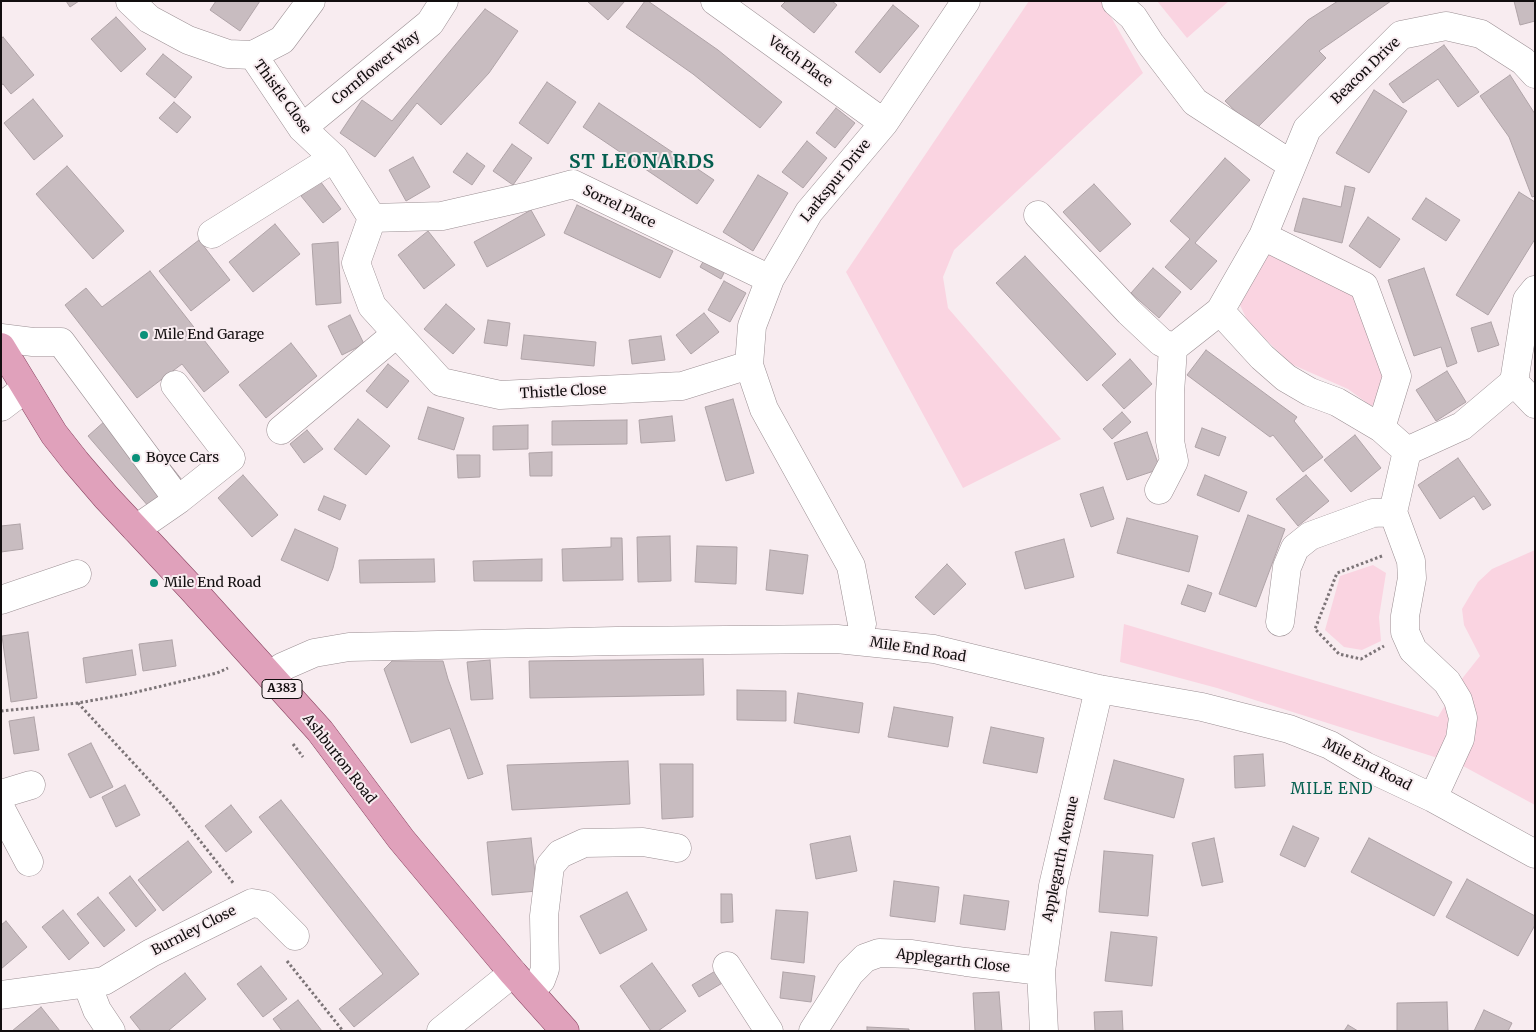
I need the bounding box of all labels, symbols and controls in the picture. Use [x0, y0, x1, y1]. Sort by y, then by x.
street label: Cornflower Way [329, 27, 423, 109]
street label: Vetch Place [765, 33, 835, 91]
street label: Beacon Drive [1328, 34, 1404, 108]
street label: Thistle Close [250, 57, 314, 137]
street label: Larkspur Drive [798, 136, 874, 226]
district label: ST LEONARDS [568, 152, 716, 174]
street label: Sorrel Place [580, 182, 658, 232]
place label: Mile End Garage [154, 327, 264, 343]
marker: Mile End Garage [138, 329, 150, 341]
street label: Thistle Close [519, 381, 607, 403]
place label: Boyce Cars [146, 450, 219, 466]
marker: Boyce Cars [130, 452, 142, 464]
place label: Mile End Road [164, 575, 261, 591]
marker: Mile End Road [148, 577, 160, 589]
street label: Mile End Road [869, 634, 967, 666]
road number: A383 [262, 680, 302, 699]
street label: Ashburton Road [299, 711, 379, 807]
street label: Mile End Road [1320, 735, 1414, 795]
district label: MILE END [1289, 781, 1375, 799]
street label: Applegarth Avenue [1039, 795, 1083, 923]
street label: Burnley Close [149, 902, 239, 960]
street label: Applegarth Close [895, 946, 1011, 976]

